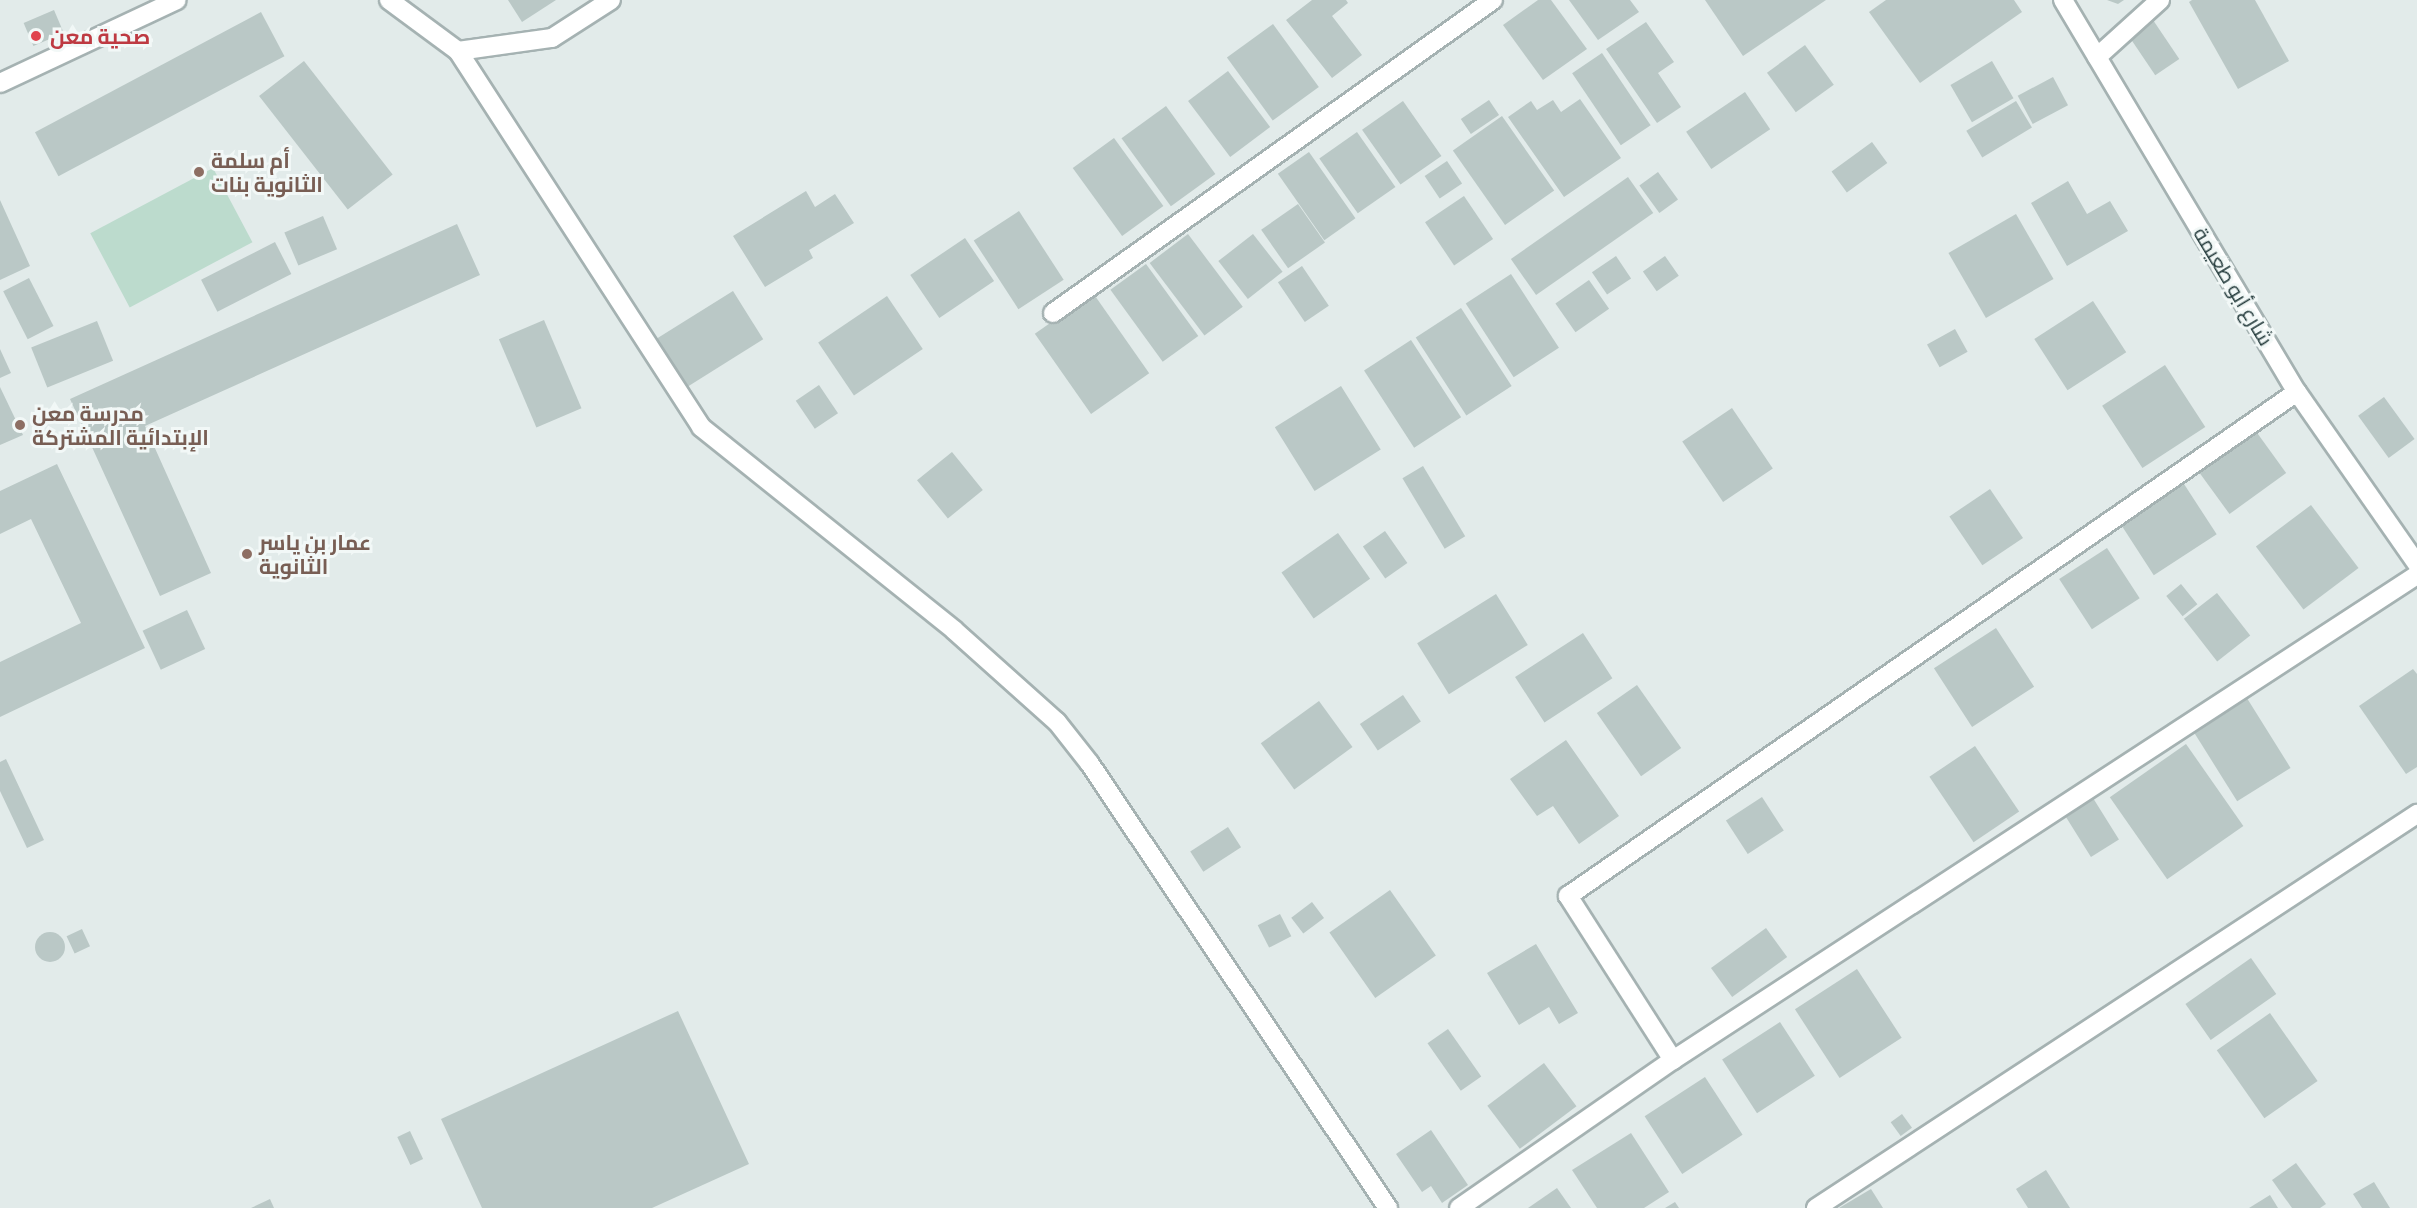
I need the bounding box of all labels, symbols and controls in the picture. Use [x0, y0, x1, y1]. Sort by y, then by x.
place label: صحية معن [50, 23, 150, 49]
marker: صحية معن [27, 27, 45, 45]
place label: أم سلمة الثانوية بنات [211, 147, 323, 197]
marker: أم سلمة الثانوية بنات [192, 165, 206, 179]
street label: شارع أبو طعيمة [2189, 222, 2279, 350]
place label: مدرسة معن الإبتدائية المشتركة [32, 400, 209, 450]
marker: مدرسة معن الإبتدائية المشتركة [13, 418, 27, 432]
place label: عمار بن ياسر الثانوية [259, 529, 371, 579]
marker: عمار بن ياسر الثانوية [240, 547, 254, 561]

